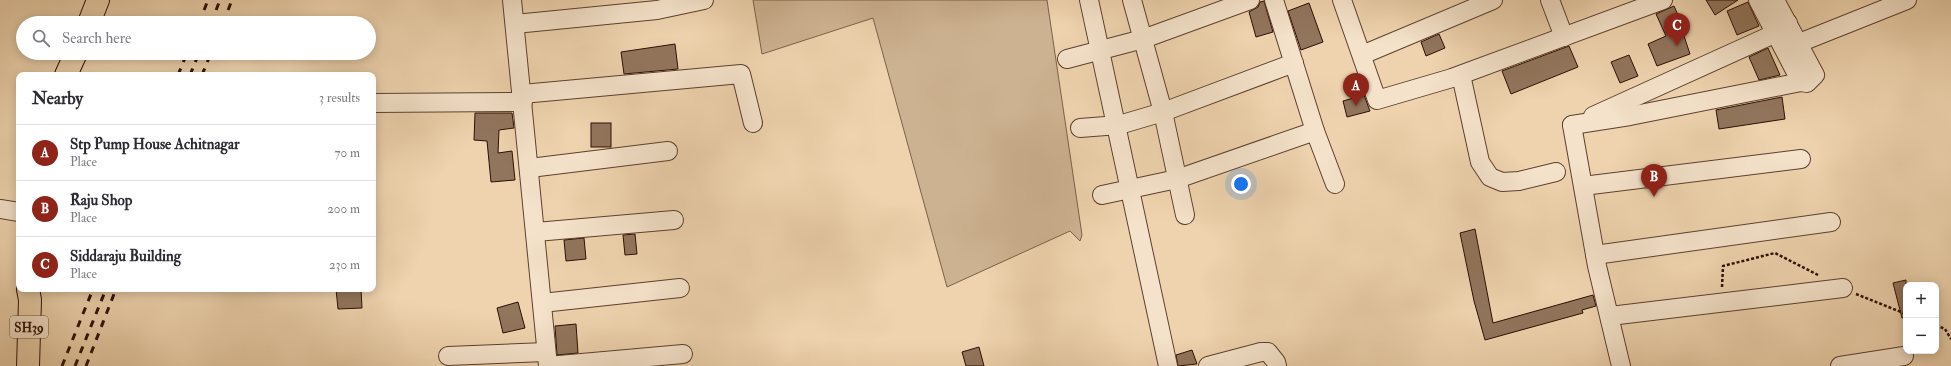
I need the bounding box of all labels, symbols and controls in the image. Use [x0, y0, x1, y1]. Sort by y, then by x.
pin: C [1664, 13, 1690, 46]
search box [16, 16, 376, 60]
icon: search [30, 27, 52, 49]
text: Search here [62, 29, 131, 48]
pin: A [1343, 73, 1369, 106]
text: Nearby [32, 88, 83, 109]
text: 3 results [319, 90, 360, 106]
text: Stp Pump House Achitnagar [70, 135, 240, 154]
text: A [41, 145, 49, 161]
text: 70 m [335, 145, 360, 161]
text: Place [70, 154, 97, 170]
pin: B [1641, 164, 1667, 197]
your location [1231, 174, 1251, 194]
text: Raju Shop [70, 191, 132, 210]
text: B [41, 201, 49, 217]
text: 200 m [327, 201, 360, 217]
text: Place [70, 210, 97, 226]
text: Siddaraju Building [70, 247, 181, 266]
text: C [40, 257, 50, 273]
text: 230 m [329, 257, 360, 273]
text: Place [70, 266, 97, 282]
map controls [1903, 282, 1939, 354]
button: + [1903, 282, 1939, 318]
road number: SH39 [10, 316, 48, 338]
button: − [1903, 318, 1939, 354]

